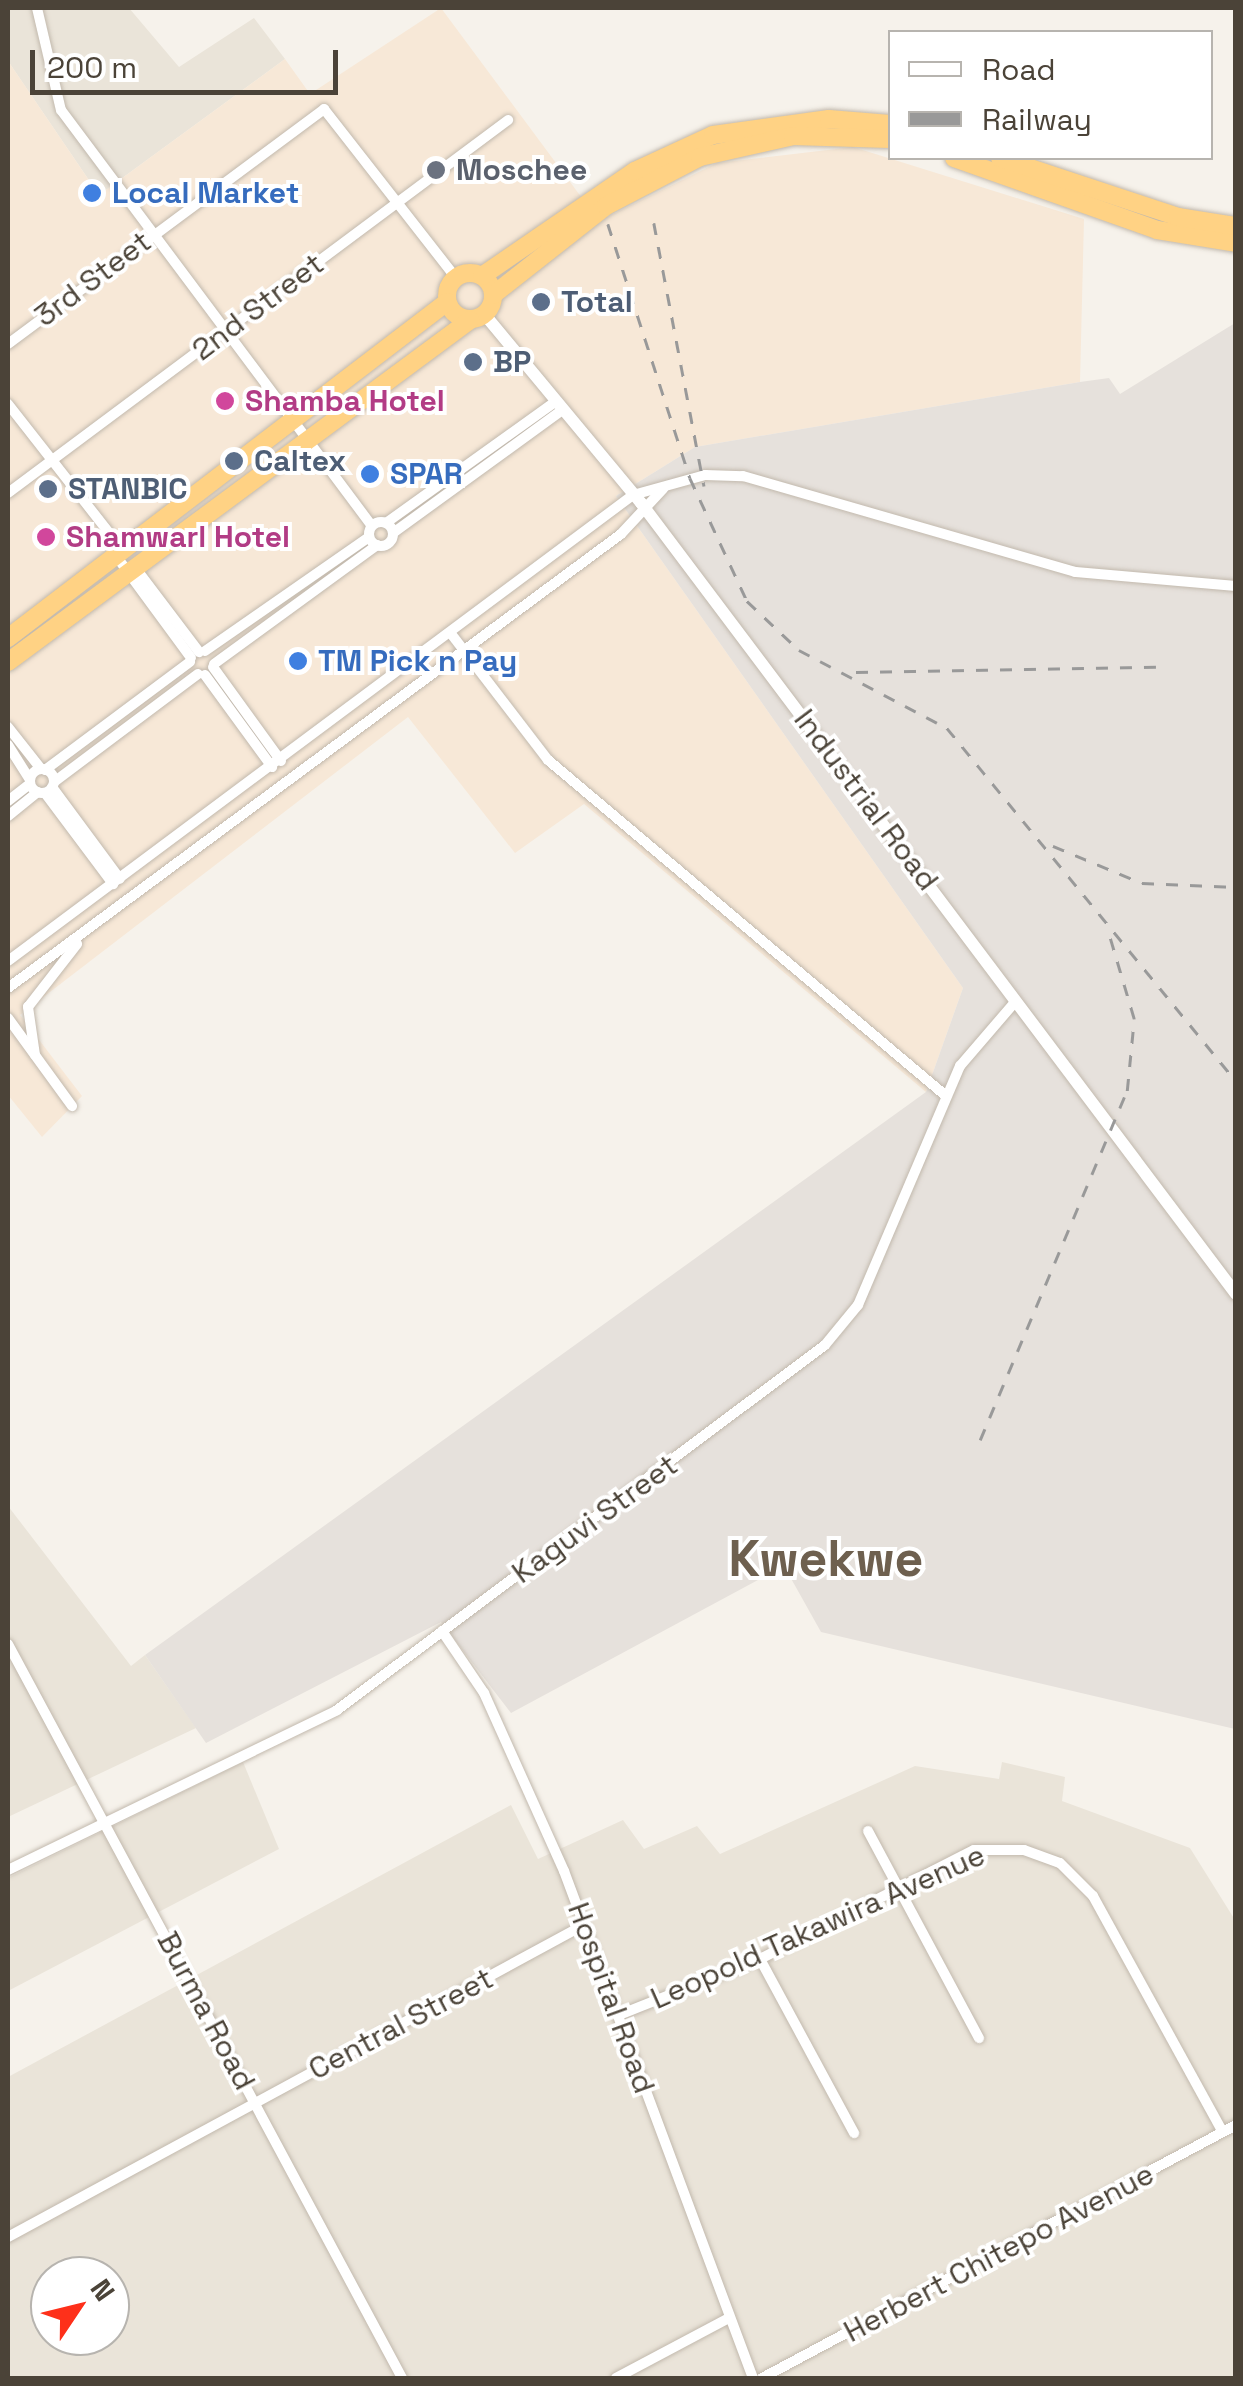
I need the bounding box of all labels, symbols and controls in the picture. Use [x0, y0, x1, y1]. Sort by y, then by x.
scale bar [35, 30, 342, 92]
legend [888, 30, 1213, 160]
text: 200 m [47, 48, 137, 87]
text: Road [982, 50, 1056, 89]
text: Railway [982, 100, 1092, 139]
place label: Moschee [456, 152, 587, 188]
marker: Moschee [425, 159, 447, 181]
place label: Local Market [112, 175, 299, 211]
marker: Local Market [81, 182, 103, 204]
street label: 3rd Steet [28, 224, 158, 334]
street label: 2nd Street [185, 246, 331, 368]
place label: Total [561, 284, 633, 320]
marker: Total [530, 291, 552, 313]
place label: BP [493, 344, 531, 380]
marker: BP [462, 351, 484, 373]
place label: Shamba Hotel [245, 383, 445, 419]
marker: Shamba Hotel [214, 390, 236, 412]
place label: Caltex [254, 443, 346, 479]
marker: Caltex [223, 450, 245, 472]
place label: SPAR [390, 456, 463, 492]
marker: SPAR [359, 463, 381, 485]
place label: STANBIC [68, 471, 188, 507]
marker: STANBIC [37, 478, 59, 500]
place label: Shamwarl Hotel [66, 519, 290, 555]
marker: Shamwarl Hotel [35, 526, 57, 548]
place label: TM Pick n Pay [318, 643, 517, 679]
marker: TM Pick n Pay [287, 650, 309, 672]
street label: Industrial Road [786, 702, 946, 898]
street label: Kaguvi Street [505, 1447, 685, 1591]
district label: Kwekwe [729, 1530, 923, 1590]
street label: Leopold Takawira Avenue [645, 1837, 991, 2017]
street label: Hospital Road [560, 1898, 662, 2098]
street label: Burma Road [149, 1926, 263, 2096]
street label: Central Street [303, 1960, 499, 2088]
street label: Herbert Chitepo Avenue [838, 2156, 1160, 2350]
north arrow [30, 2256, 130, 2356]
text: N [83, 2272, 123, 2308]

